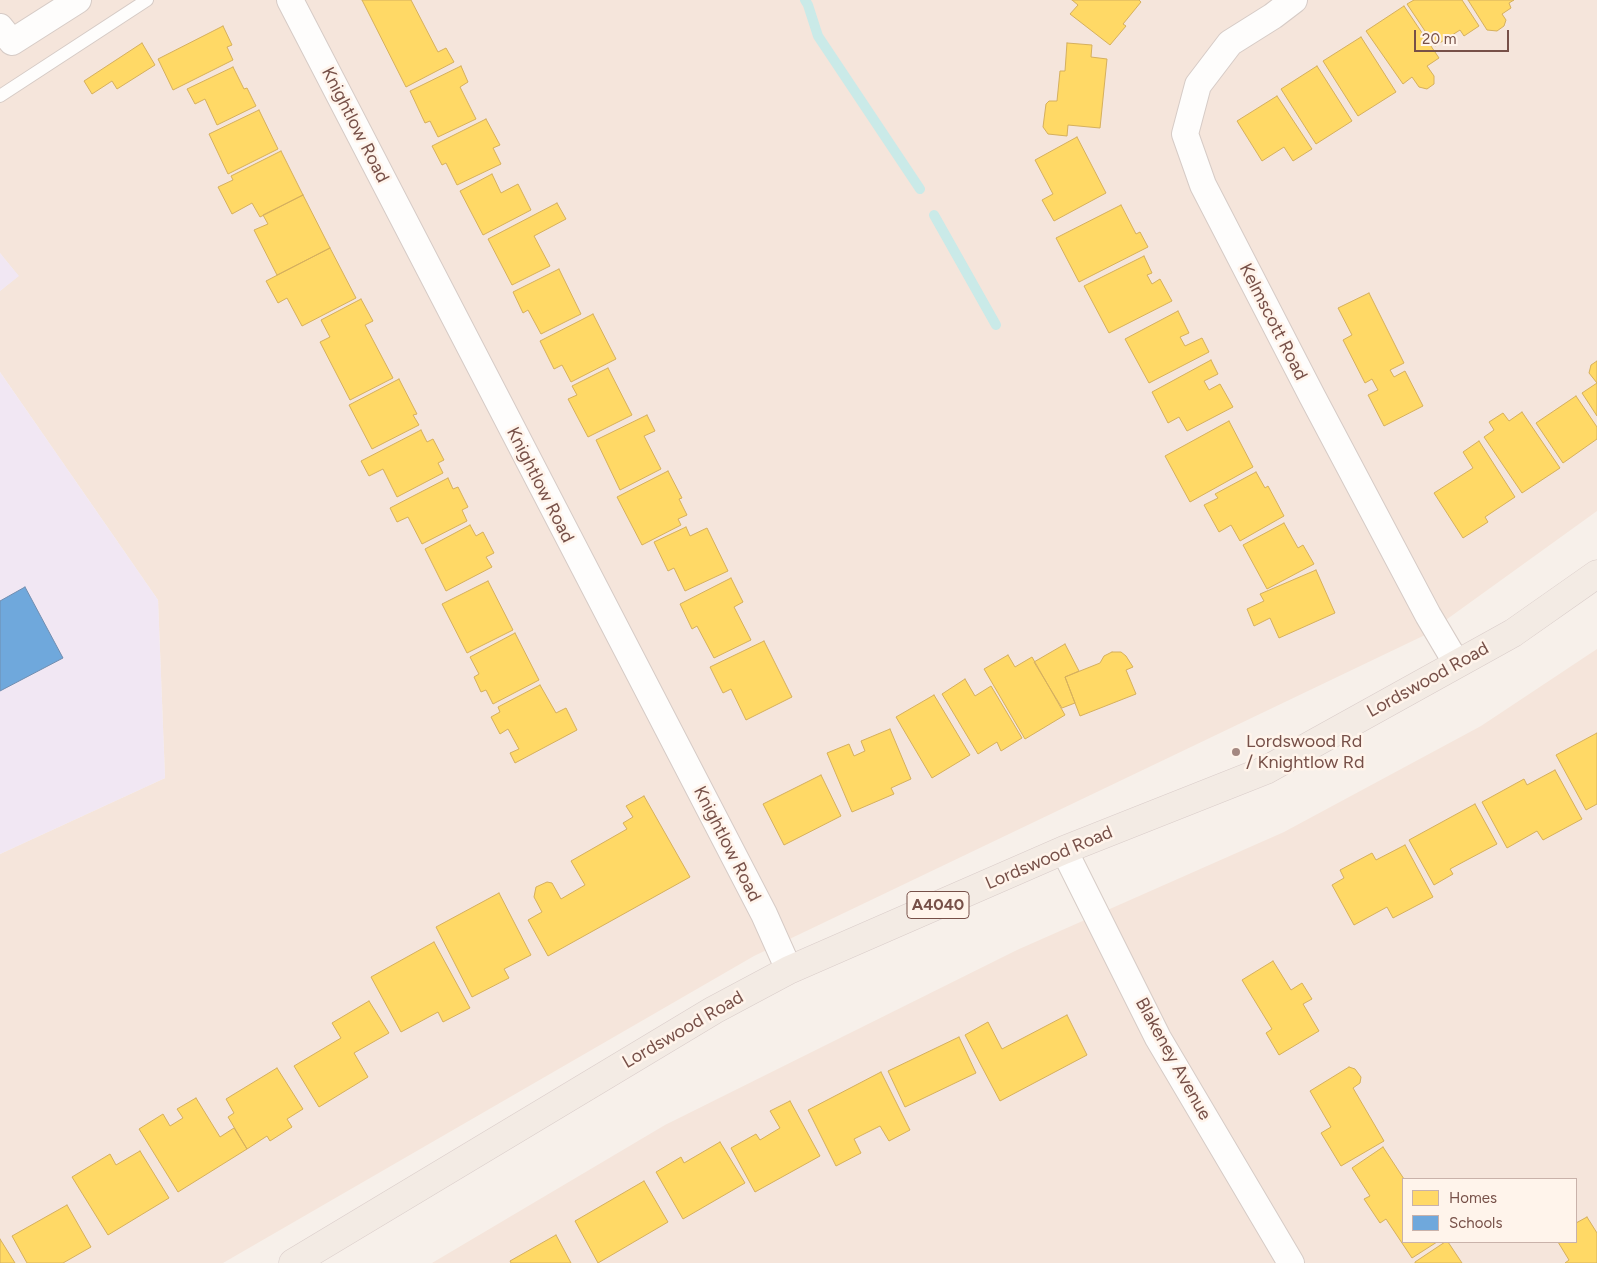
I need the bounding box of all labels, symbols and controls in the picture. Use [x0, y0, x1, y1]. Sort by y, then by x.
scale bar [1417, 20, 1512, 52]
text: 20 m [1422, 30, 1456, 48]
street label: Knightlow Road [317, 64, 393, 186]
street label: Kelmscott Road [1234, 260, 1312, 384]
street label: Knightlow Road [502, 424, 578, 546]
street label: Lordswood Road [1363, 638, 1493, 722]
place label: Lordswood Rd / Knightlow Rd [1246, 731, 1365, 774]
marker: Lordswood Rd / Knightlow Rd [1230, 746, 1242, 758]
street label: Knightlow Road [689, 783, 765, 905]
street label: Lordswood Road [982, 821, 1116, 895]
road number: A4040 [907, 892, 969, 918]
street label: Lordswood Road [619, 987, 747, 1073]
street label: Blakeney Avenue [1130, 994, 1216, 1124]
legend [1402, 1178, 1577, 1243]
text: Homes [1449, 1189, 1497, 1207]
text: Schools [1449, 1214, 1502, 1232]

